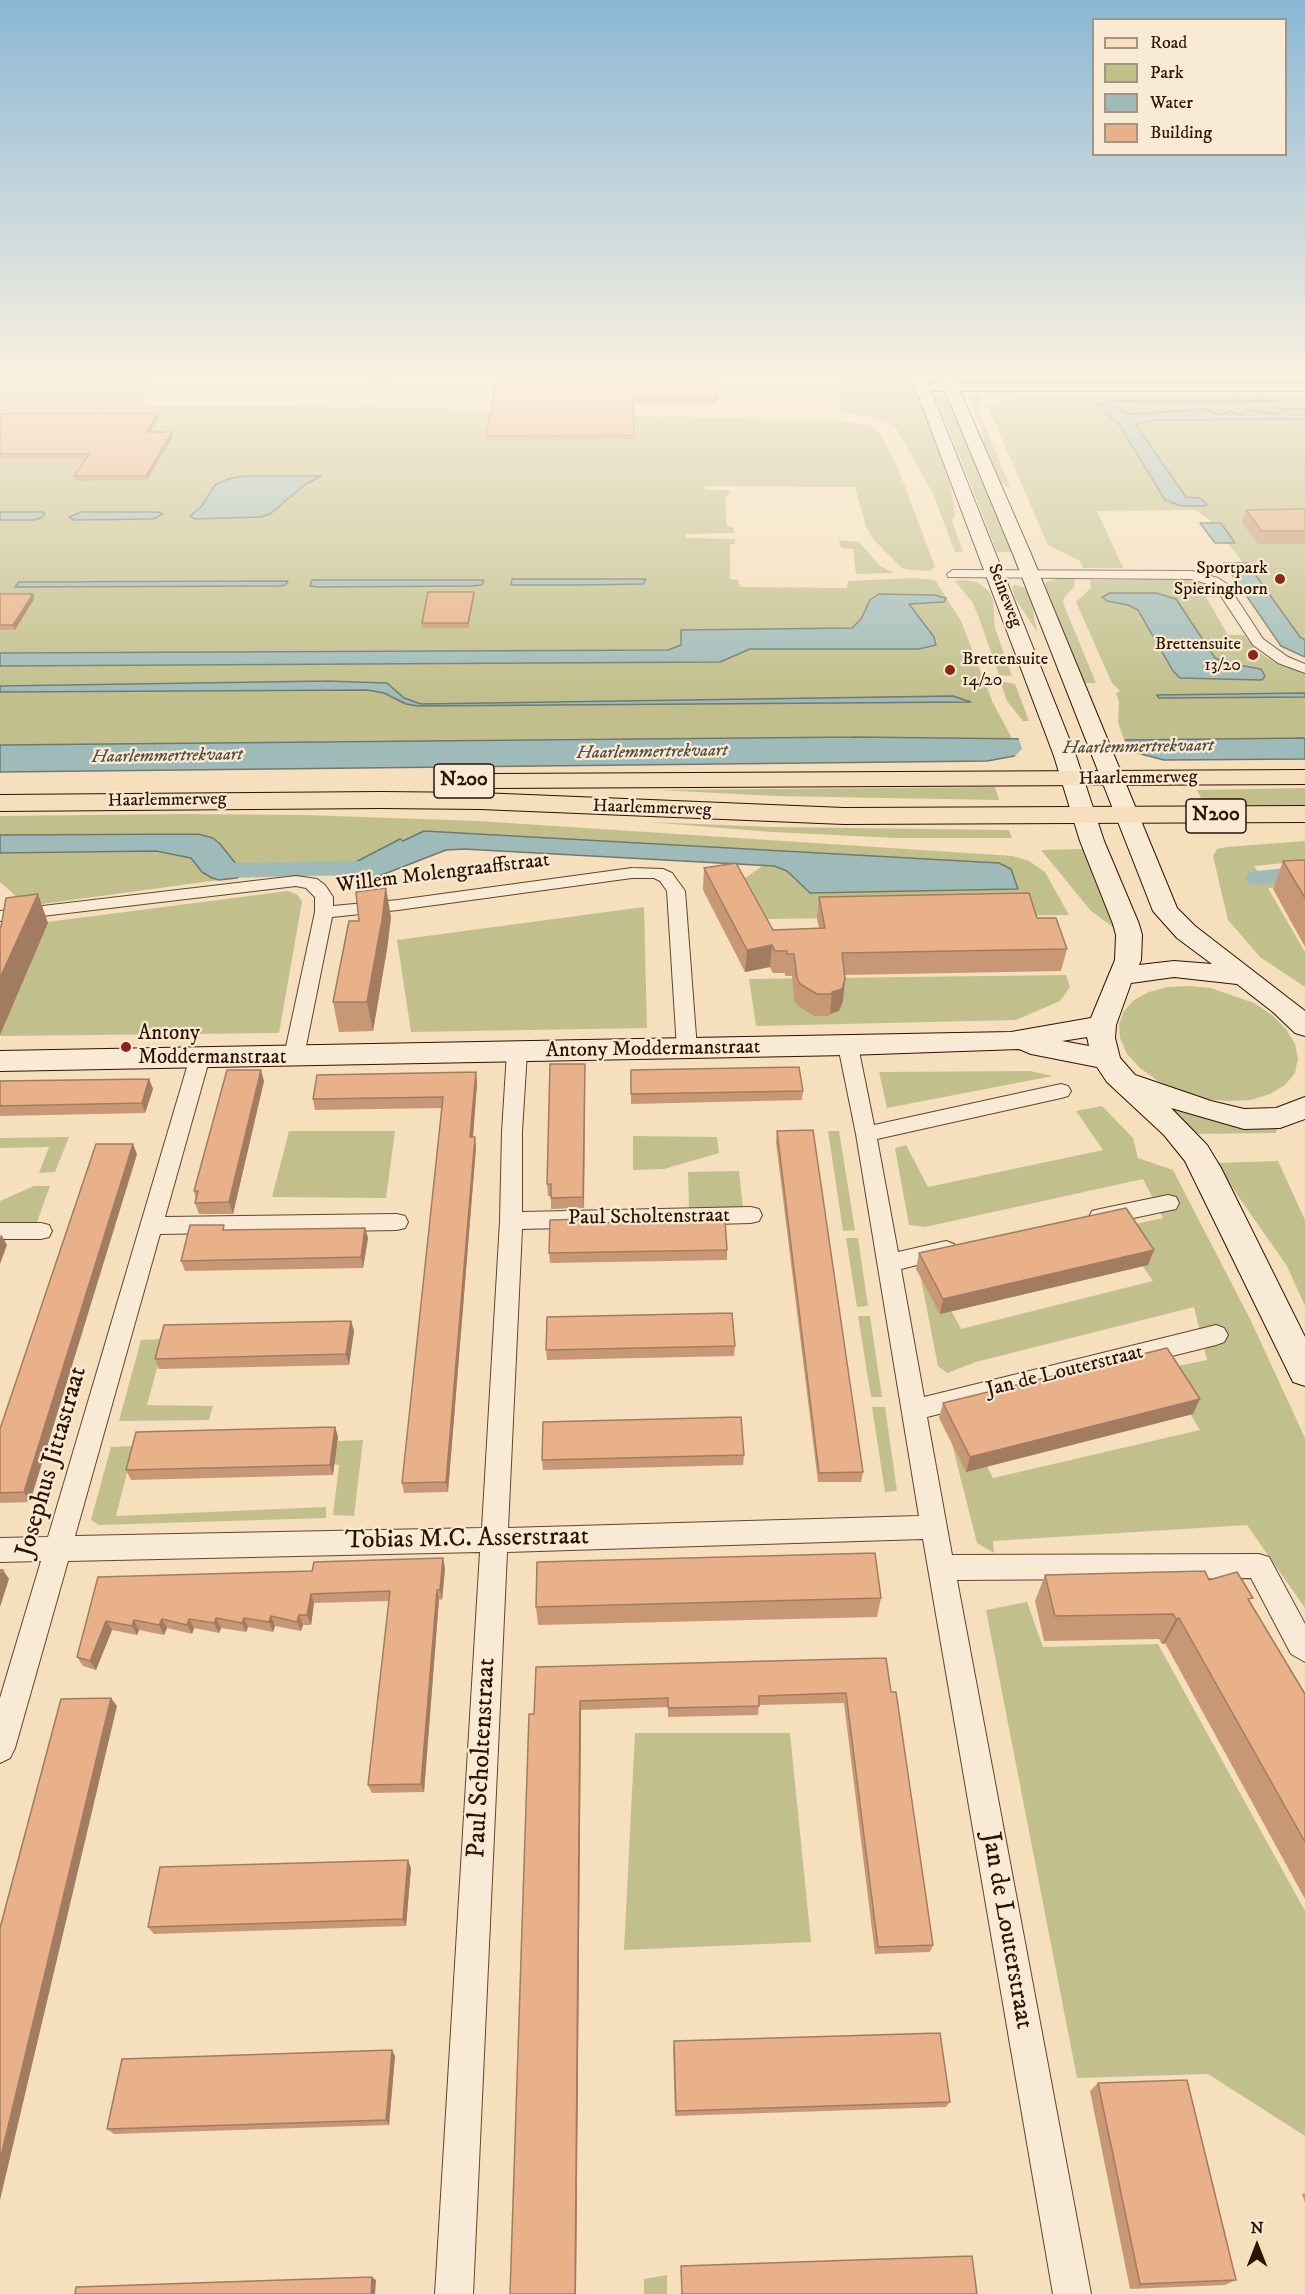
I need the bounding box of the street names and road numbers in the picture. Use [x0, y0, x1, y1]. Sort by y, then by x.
street label: Seineweg [982, 561, 1026, 631]
road number: N200 [434, 764, 494, 798]
street label: Haarlemmerweg [1078, 767, 1198, 791]
street label: Haarlemmerweg [107, 789, 227, 813]
street label: Haarlemmerweg [592, 796, 712, 822]
road number: N200 [1186, 799, 1246, 833]
street label: Willem Molengraaffstraat [335, 848, 551, 900]
street label: Antony Moddermanstraat [545, 1036, 761, 1064]
street label: Paul Scholtenstraat [568, 1204, 730, 1232]
street label: Jan de Louterstraat [984, 1340, 1146, 1404]
street label: Josephus Jittastraat [11, 1363, 95, 1561]
street label: Tobias M.C. Asserstraat [345, 1522, 589, 1558]
street label: Paul Scholtenstraat [462, 1657, 504, 1859]
street label: Jan de Louterstraat [973, 1830, 1039, 2032]

